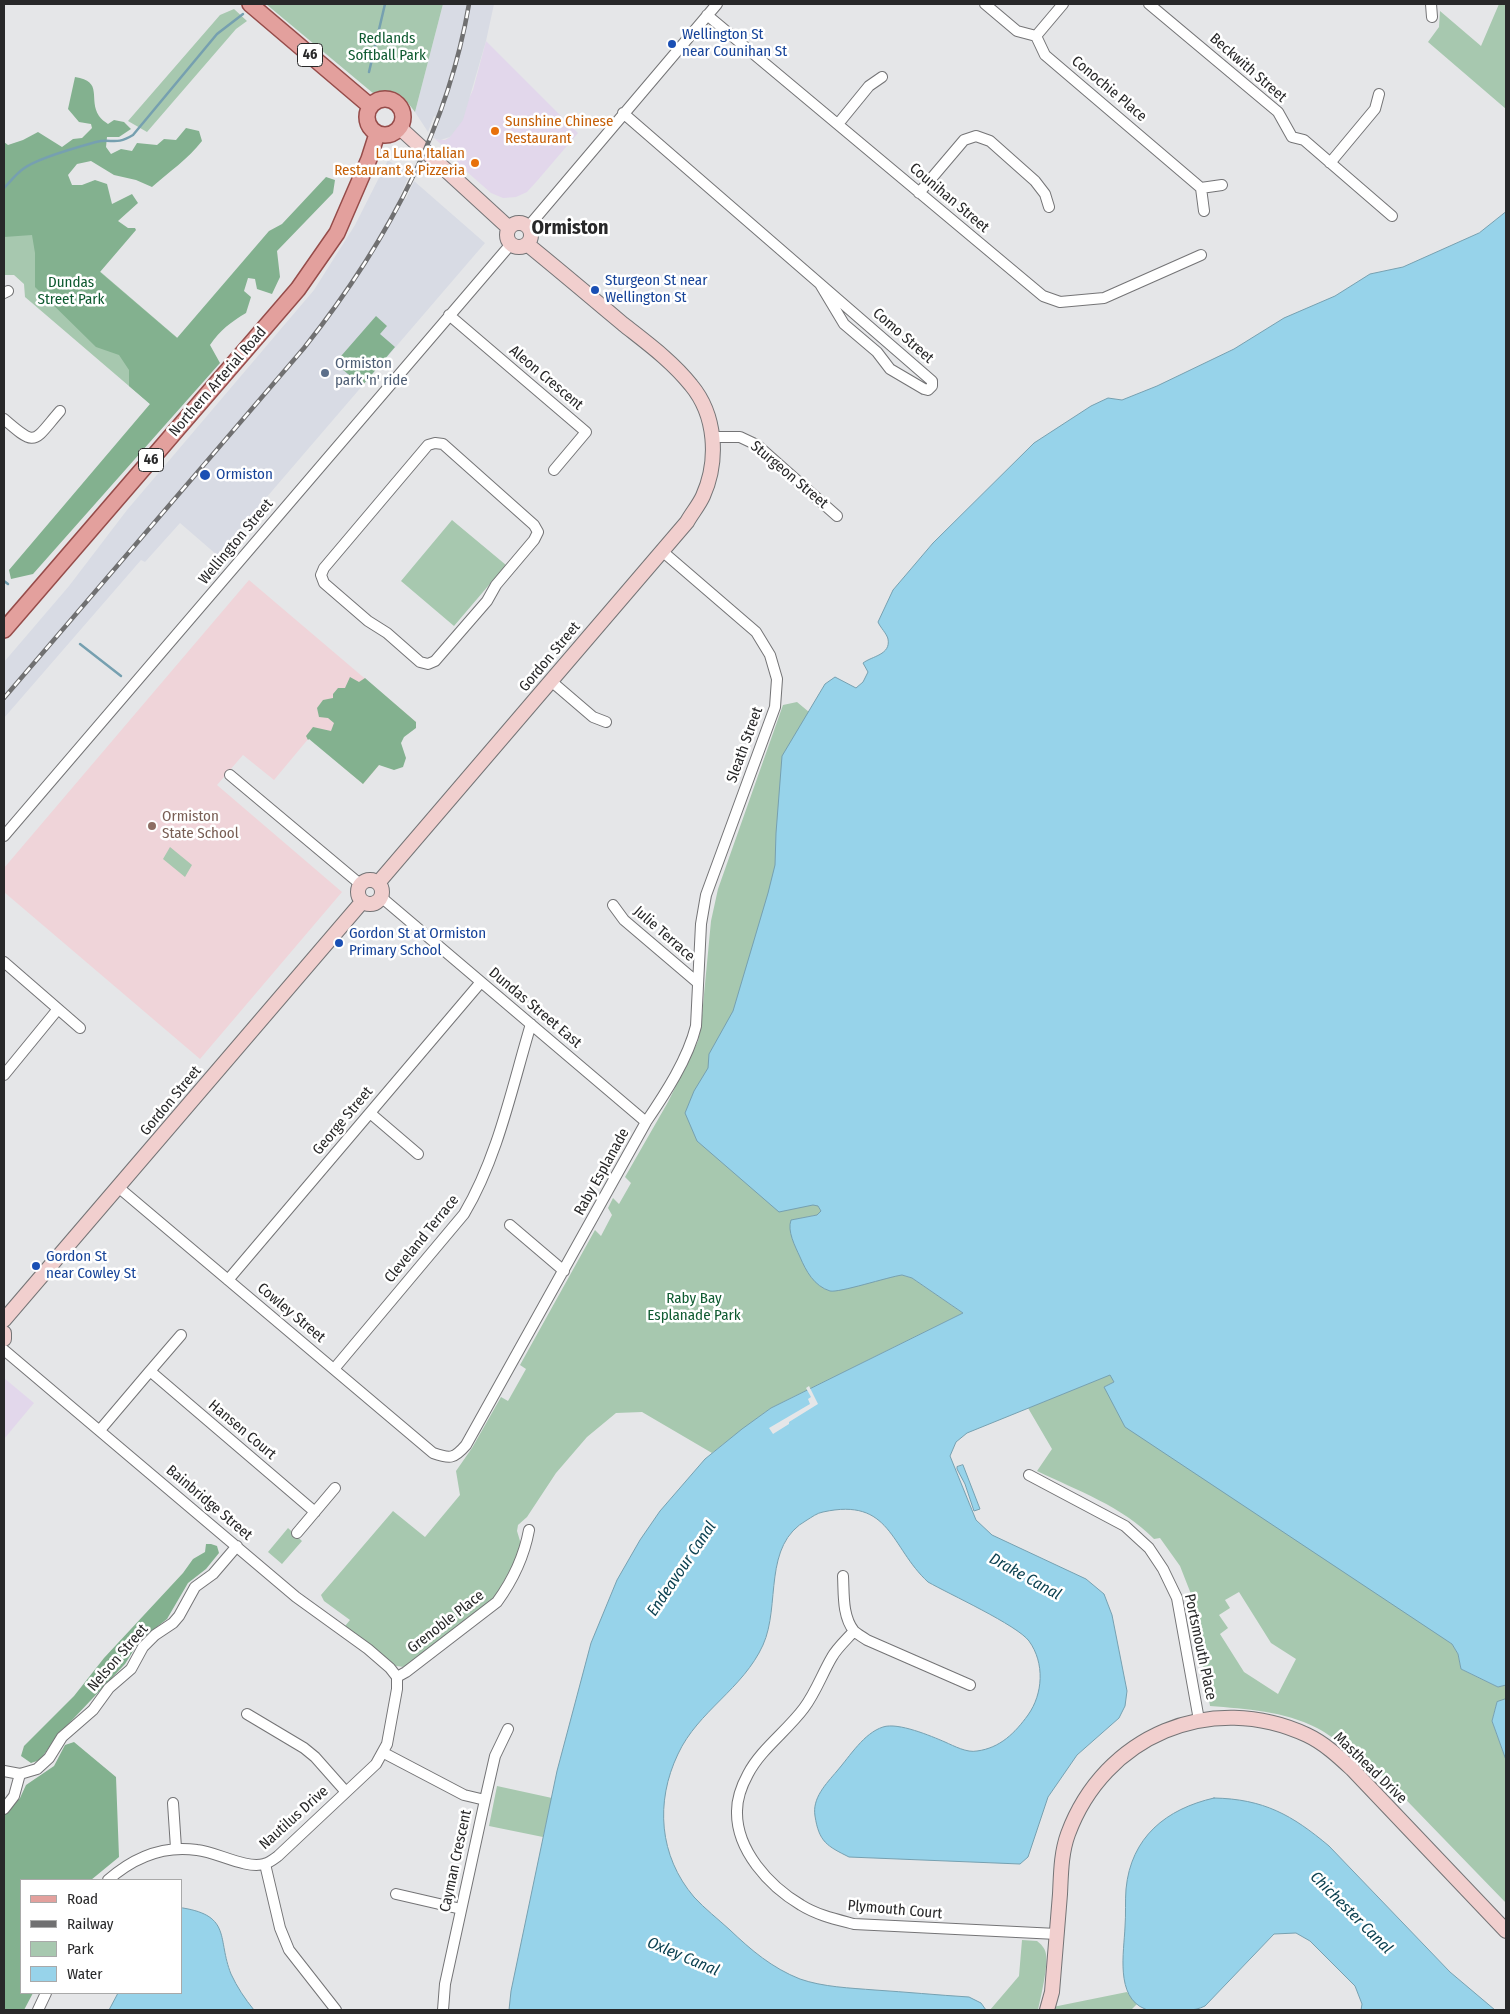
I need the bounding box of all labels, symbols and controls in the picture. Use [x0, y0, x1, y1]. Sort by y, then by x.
place label: Wellington St near Counihan St [682, 26, 787, 61]
park label: Redlands Softball Park [348, 30, 426, 65]
street label: Beckwith Street [1206, 30, 1290, 106]
marker: Wellington St near Counihan St [666, 38, 678, 50]
road number: 46 [298, 44, 322, 66]
street label: Conochie Place [1068, 52, 1150, 126]
place label: Sunshine Chinese Restaurant [505, 113, 613, 148]
marker: Sunshine Chinese Restaurant [489, 125, 501, 137]
place label: La Luna Italian Restaurant & Pizzeria [334, 145, 465, 180]
marker: La Luna Italian Restaurant & Pizzeria [469, 157, 481, 169]
street label: Counihan Street [906, 160, 992, 236]
district label: Ormiston [532, 216, 608, 240]
place label: Sturgeon St near Wellington St [605, 272, 707, 307]
park label: Dundas Street Park [37, 274, 105, 309]
marker: Sturgeon St near Wellington St [589, 284, 601, 296]
street label: Como Street [869, 305, 937, 367]
street label: Northern Arterial Road [166, 324, 270, 440]
street label: Aleon Crescent [505, 342, 587, 414]
place label: Ormiston park 'n' ride [335, 355, 408, 390]
marker: Ormiston park 'n' ride [319, 367, 331, 379]
street label: Sturgeon Street [747, 437, 831, 513]
road number: 46 [138, 448, 164, 472]
place label: Ormiston [216, 466, 273, 484]
marker: Ormiston [198, 468, 212, 482]
street label: Wellington Street [195, 496, 277, 588]
street label: Gordon Street [516, 618, 584, 696]
street label: Sleath Street [723, 705, 767, 785]
place label: Ormiston State School [162, 808, 239, 843]
marker: Ormiston State School [146, 820, 158, 832]
street label: Julie Terrace [630, 903, 698, 965]
place label: Gordon St at Ormiston Primary School [349, 925, 486, 960]
marker: Gordon St at Ormiston Primary School [333, 937, 345, 949]
street label: Dundas Street East [485, 964, 585, 1052]
street label: Gordon Street [137, 1062, 205, 1140]
street label: George Street [309, 1083, 377, 1159]
street label: Raby Esplanade [571, 1125, 633, 1219]
street label: Cleveland Terrace [381, 1191, 463, 1287]
place label: Gordon St near Cowley St [46, 1248, 136, 1283]
marker: Gordon St near Cowley St [30, 1260, 42, 1272]
street label: Cowley Street [253, 1279, 329, 1347]
park label: Raby Bay Esplanade Park [647, 1290, 741, 1325]
street label: Hansen Court [205, 1396, 279, 1464]
street label: Bainbridge Street [162, 1462, 256, 1544]
water label: Endeavour Canal [643, 1518, 721, 1620]
water label: Drake Canal [986, 1549, 1064, 1605]
street label: Grenoble Place [404, 1587, 488, 1657]
street label: Portsmouth Place [1180, 1592, 1220, 1702]
street label: Nelson Street [84, 1621, 152, 1695]
street label: Masthead Drive [1330, 1729, 1410, 1807]
street label: Nautilus Drive [256, 1782, 332, 1854]
street label: Cayman Crescent [436, 1808, 476, 1914]
water label: Chichester Canal [1306, 1868, 1396, 1958]
legend [20, 1879, 182, 1994]
text: Road [67, 1890, 98, 1908]
street label: Plymouth Court [847, 1897, 943, 1923]
text: Railway [67, 1915, 114, 1933]
water label: Oxley Canal [644, 1933, 722, 1981]
text: Park [67, 1940, 94, 1958]
text: Water [67, 1965, 102, 1983]

